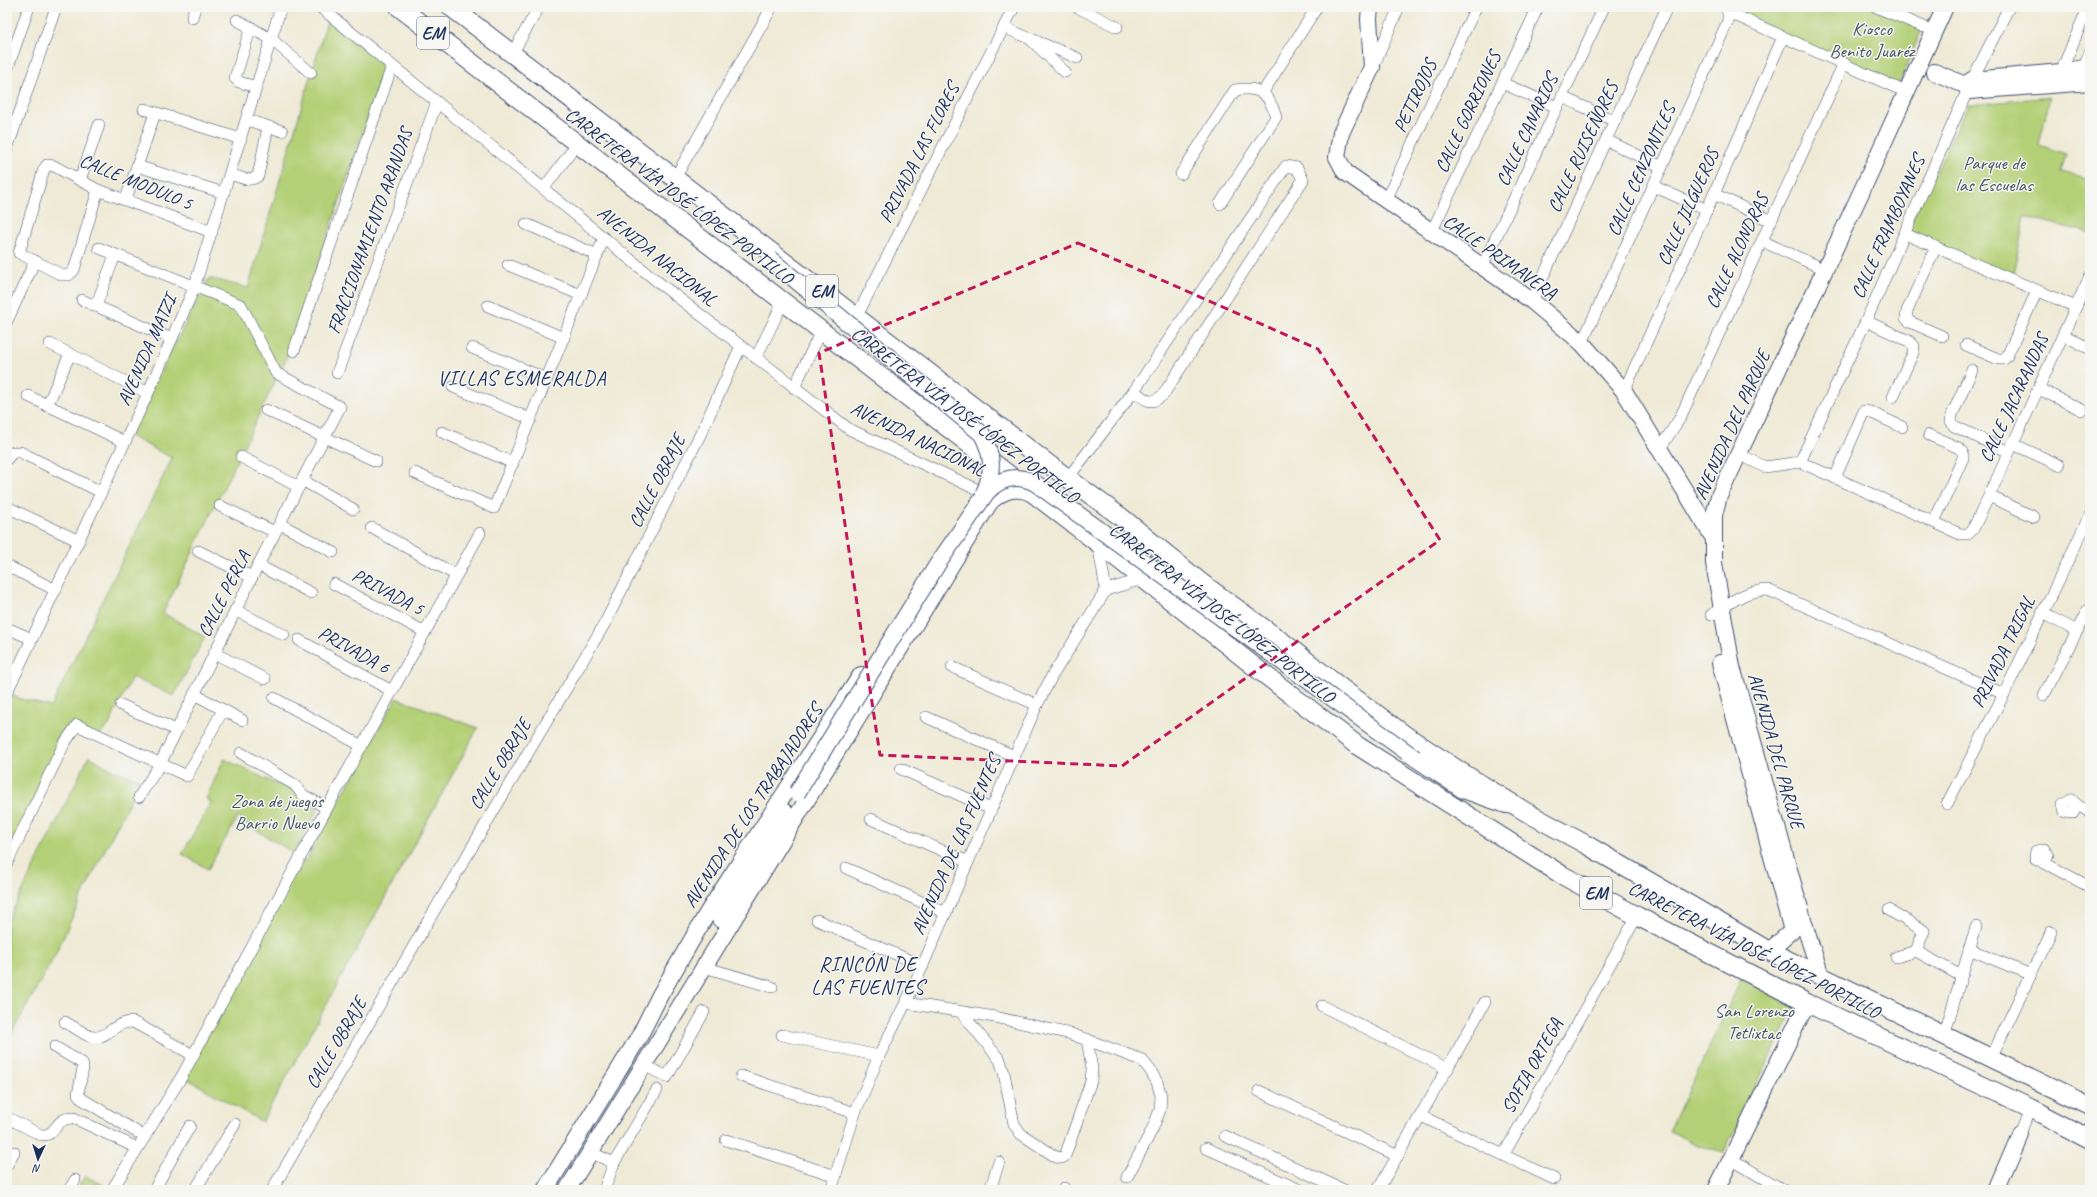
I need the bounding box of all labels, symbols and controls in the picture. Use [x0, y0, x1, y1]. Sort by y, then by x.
road number: EM [417, 17, 449, 49]
park label: Kiosco Benito Juaréz [1830, 17, 1916, 63]
street label: CALLE GORRIONES [1429, 45, 1508, 177]
street label: PETIROJOS [1388, 53, 1443, 136]
street label: CALLE CANARIOS [1491, 67, 1565, 190]
street label: CALLE RUISEÑORES [1542, 75, 1625, 216]
street label: PRIVADA LAS FLORES [873, 76, 966, 227]
street label: CALLE CENZONTLES [1601, 97, 1682, 240]
street label: CARRETERA VÍA JOSÉ LÓPEZ PORTILLO [560, 102, 800, 291]
street label: FRACCIONAMIENTO ARANDAS [322, 122, 419, 337]
street label: CALLE JILGUEROS [1651, 142, 1726, 269]
street label: CALLE MODULO 5 [76, 148, 197, 216]
street label: CALLE FRAMBOYANES [1846, 148, 1932, 302]
park label: Parque de las Escuelas [1955, 151, 2034, 197]
street label: CALLE ALONDRAS [1700, 187, 1775, 312]
street label: AVENIDA NACIONAL [593, 201, 722, 312]
street label: CALLE PRIMAVERA [1439, 209, 1562, 305]
road number: EM [806, 275, 838, 307]
street label: AVENIDA MATZI [112, 287, 184, 409]
street label: CARRETERA VÍA JOSÉ LÓPEZ PORTILLO [846, 321, 1086, 510]
street label: CALLE JACARANDAS [1974, 327, 2055, 466]
street label: AVENIDA DEL PARQUE [1688, 344, 1777, 503]
district label: VILLAS ESMERALDA [437, 366, 607, 391]
street label: AVENIDA NACIONAL [847, 396, 990, 482]
street label: CALLE OBRAJE [623, 428, 692, 532]
street label: CARRETERA VÍA JOSÉ LÓPEZ PORTILLO [1105, 518, 1341, 710]
street label: CALLE PERLA [192, 546, 257, 641]
street label: PRIVADA 5 [348, 563, 429, 622]
street label: PRIVADA TRIGAL [1966, 591, 2041, 712]
street label: PRIVADA 6 [314, 621, 395, 680]
street label: AVENIDA DEL PARQUE [1742, 670, 1810, 834]
street label: AVENIDA DE LOS TRABAJADORES [678, 696, 830, 912]
street label: CALLE OBRAJE [464, 712, 538, 814]
street label: AVENIDA DE LAS FUENTES [906, 748, 1008, 938]
park label: Zona de juegos Barrio Nuevo [231, 789, 325, 835]
street label: CARRETERA VÍA JOSÉ LÓPEZ PORTILLO [1624, 876, 1886, 1025]
road number: EM [1580, 877, 1612, 909]
district label: RINCÓN DE LAS FUENTES [811, 952, 928, 1000]
street label: CALLE OBRAJE [300, 991, 373, 1093]
park label: San Lorenzo Tetlixtac [1714, 999, 1795, 1045]
street label: SOFIA ORTEGA [1496, 1014, 1568, 1118]
north arrow [18, 1139, 58, 1179]
text: N [31, 1162, 41, 1176]

